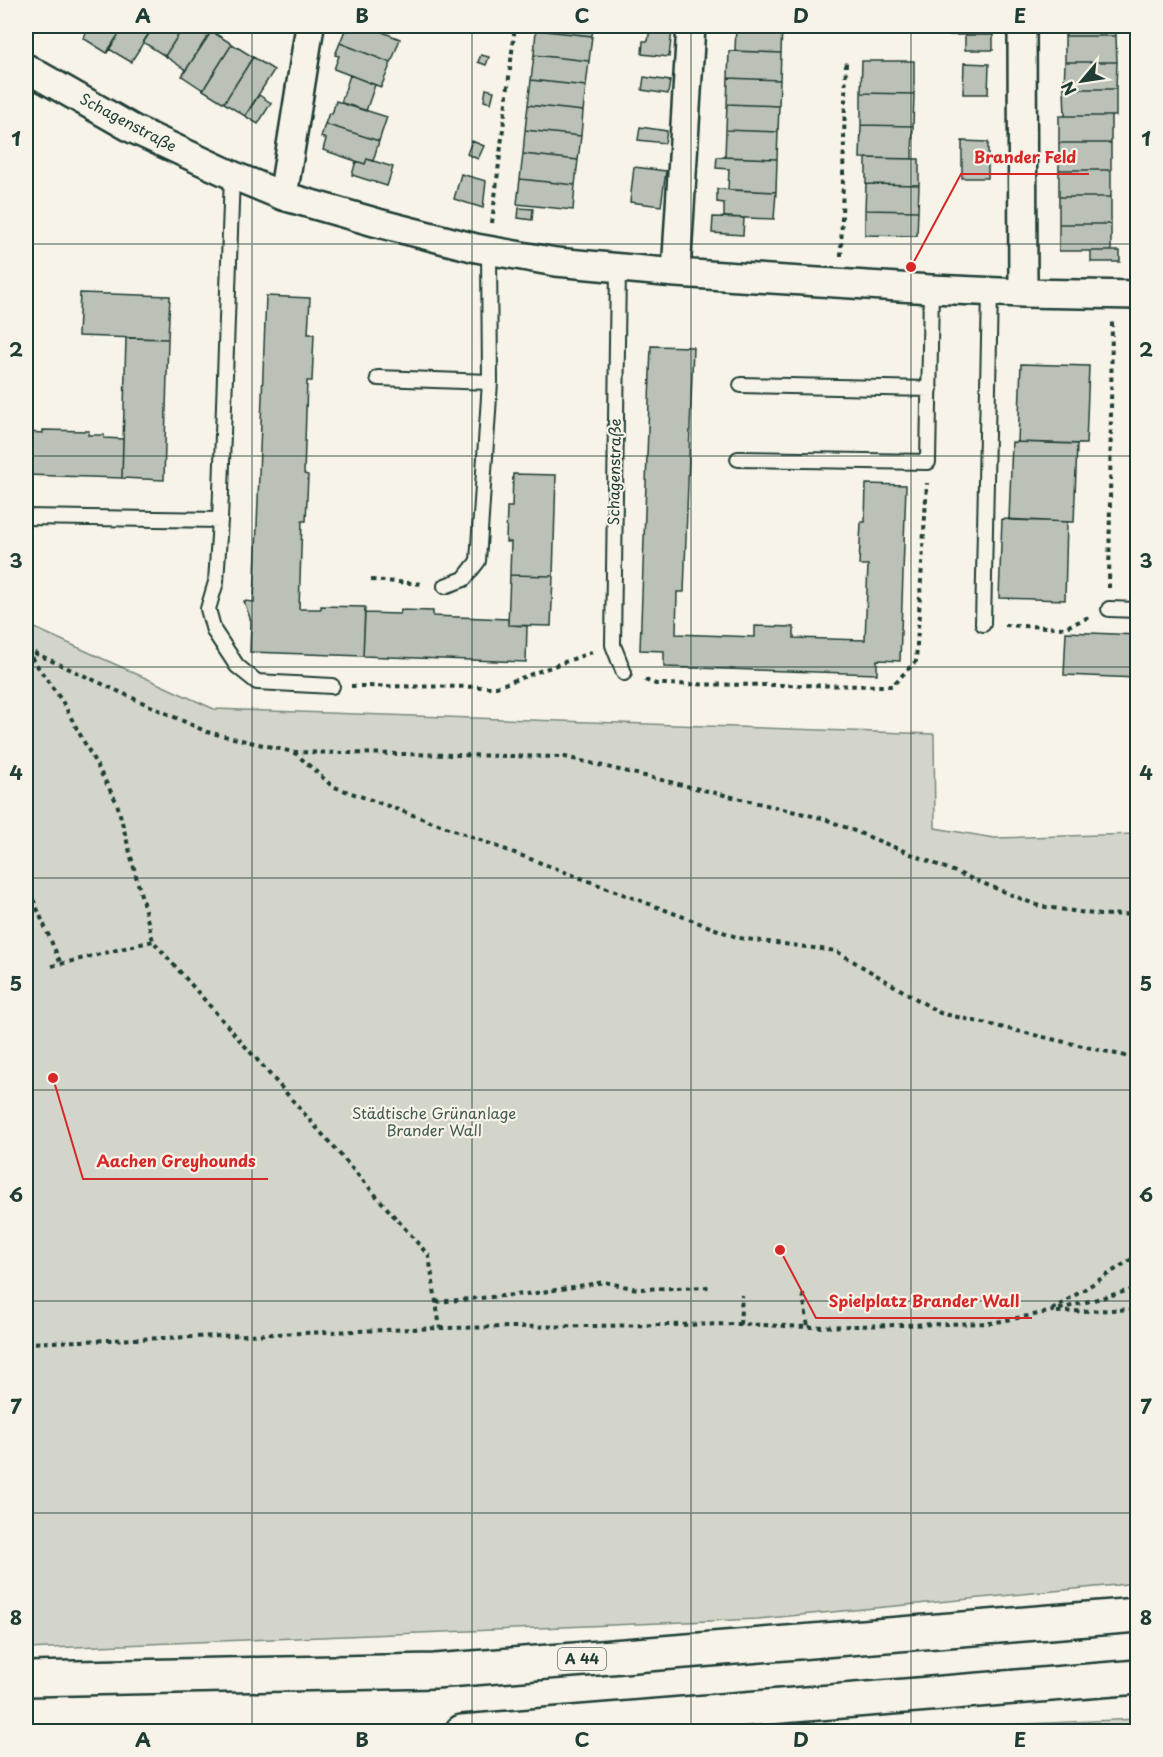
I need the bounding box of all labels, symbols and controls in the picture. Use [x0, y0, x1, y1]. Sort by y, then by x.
text: A [135, 0, 151, 30]
text: B [355, 0, 369, 30]
text: C [574, 0, 590, 30]
text: D [793, 0, 809, 30]
text: E [1014, 0, 1026, 30]
north arrow [1052, 51, 1112, 111]
text: N [1054, 77, 1082, 100]
street label: Schagenstraße [76, 86, 181, 157]
text: 1 [11, 123, 21, 153]
text: 1 [1141, 123, 1151, 153]
callout: Brander Feld [961, 140, 1089, 174]
text: Brander Feld [974, 144, 1076, 168]
text: 2 [9, 334, 23, 364]
text: 2 [1139, 334, 1153, 364]
street label: Schagenstraße [601, 418, 626, 526]
text: 3 [9, 545, 23, 575]
text: 3 [1139, 545, 1153, 575]
text: 4 [9, 757, 23, 787]
text: 4 [1139, 757, 1153, 787]
text: 5 [10, 968, 22, 998]
text: 5 [1140, 968, 1152, 998]
park label: Städtische Grünanlage Brander Wall [352, 1101, 516, 1141]
callout: Aachen Greyhounds [83, 1145, 268, 1179]
text: Aachen Greyhounds [96, 1148, 256, 1172]
text: 6 [9, 1179, 23, 1209]
text: 6 [1139, 1179, 1153, 1209]
callout: Spielplatz Brander Wall [816, 1284, 1032, 1318]
text: Spielplatz Brander Wall [829, 1288, 1019, 1312]
text: 7 [10, 1391, 22, 1421]
text: 7 [1140, 1391, 1152, 1421]
text: 8 [10, 1602, 22, 1632]
text: 8 [1140, 1602, 1152, 1632]
road number: A 44 [558, 1648, 606, 1670]
text: A [135, 1724, 151, 1754]
text: B [355, 1724, 369, 1754]
text: C [574, 1724, 590, 1754]
text: D [793, 1724, 809, 1754]
text: E [1014, 1724, 1026, 1754]

